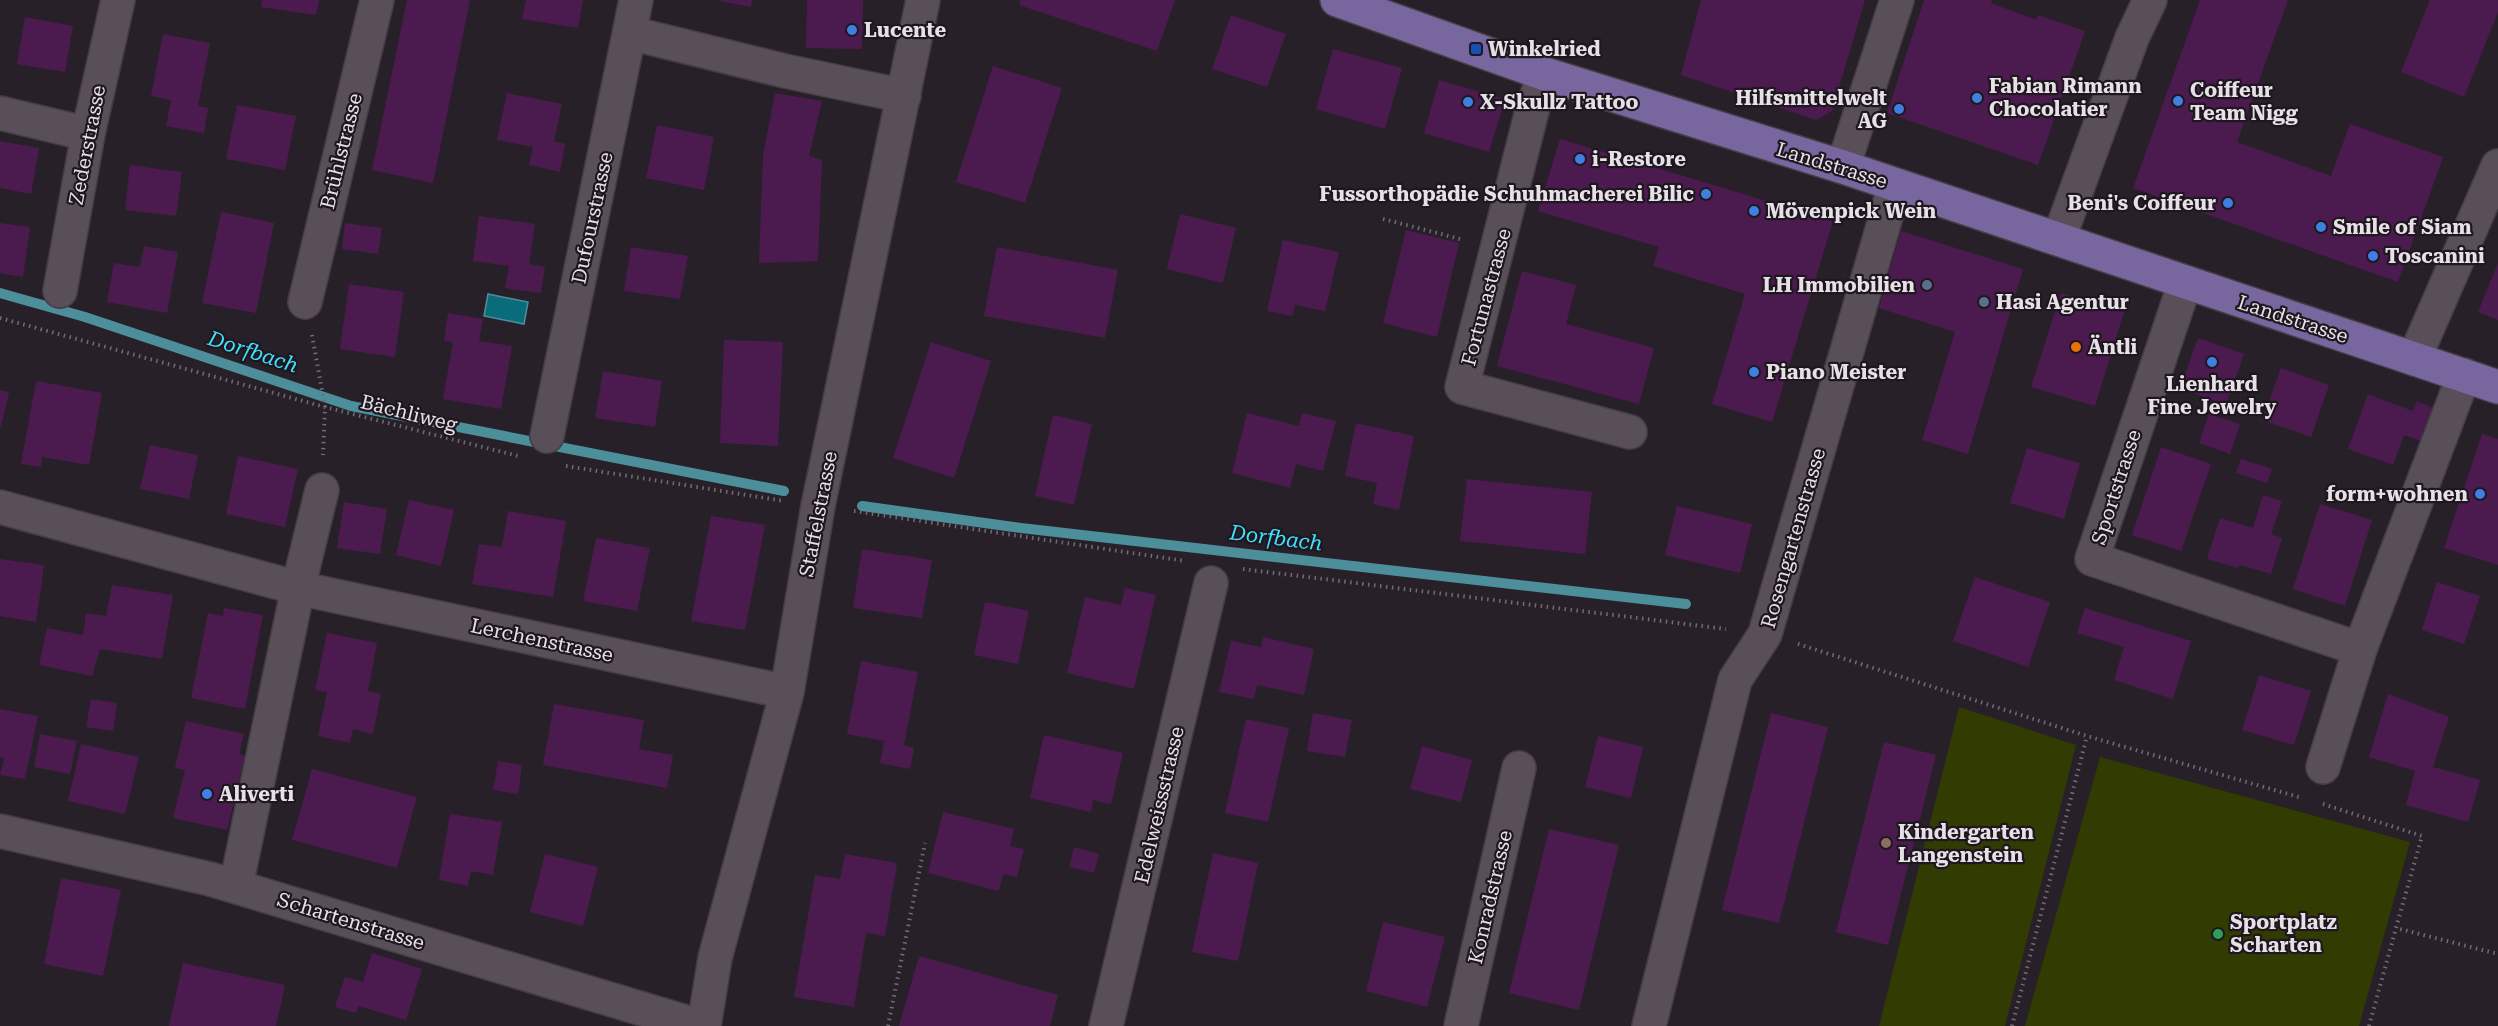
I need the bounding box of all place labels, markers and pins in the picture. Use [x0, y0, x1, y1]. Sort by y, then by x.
place label: Lucente [864, 18, 946, 42]
marker: Lucente [845, 23, 859, 37]
place label: Winkelried [1488, 37, 1601, 61]
marker: Winkelried [1469, 42, 1483, 56]
place label: Fabian Rimann Chocolatier [1989, 74, 2142, 121]
place label: Coiffeur Team Nigg [2190, 78, 2298, 125]
place label: Hilfsmittelwelt AG [1735, 86, 1888, 133]
place label: X-Skullz Tattoo [1480, 90, 1638, 114]
marker: Fabian Rimann Chocolatier [1970, 91, 1984, 105]
marker: Coiffeur Team Nigg [2171, 94, 2185, 108]
marker: X-Skullz Tattoo [1461, 95, 1475, 109]
marker: Hilfsmittelwelt AG [1892, 102, 1906, 116]
place label: i-Restore [1592, 147, 1686, 171]
marker: i-Restore [1573, 152, 1587, 166]
place label: Fussorthopädie Schuhmacherei Bilic [1319, 182, 1694, 206]
marker: Fussorthopädie Schuhmacherei Bilic [1699, 187, 1713, 201]
place label: Beni's Coiffeur [2067, 191, 2216, 215]
marker: Beni's Coiffeur [2221, 196, 2235, 210]
place label: Mövenpick Wein [1766, 199, 1937, 223]
marker: Mövenpick Wein [1747, 204, 1761, 218]
place label: Smile of Siam [2333, 215, 2472, 239]
marker: Smile of Siam [2314, 220, 2328, 234]
place label: Toscanini [2385, 244, 2485, 268]
marker: Toscanini [2366, 249, 2380, 263]
place label: LH Immobilien [1763, 273, 1916, 297]
marker: LH Immobilien [1920, 278, 1934, 292]
place label: Hasi Agentur [1996, 290, 2129, 314]
marker: Hasi Agentur [1977, 295, 1991, 309]
place label: Äntli [2088, 334, 2138, 359]
marker: Äntli [2069, 340, 2083, 354]
marker: Lienhard Fine Jewelry [2205, 355, 2219, 369]
place label: Piano Meister [1766, 360, 1906, 384]
marker: Piano Meister [1747, 365, 1761, 379]
place label: Lienhard Fine Jewelry [2148, 372, 2276, 419]
place label: form+wohnen [2326, 482, 2469, 506]
marker: form+wohnen [2473, 487, 2487, 501]
place label: Aliverti [219, 782, 294, 806]
marker: Aliverti [200, 787, 214, 801]
place label: Kindergarten Langenstein [1898, 820, 2035, 867]
marker: Kindergarten Langenstein [1879, 836, 1893, 850]
place label: Sportplatz Scharten [2230, 910, 2337, 957]
marker: Sportplatz Scharten [2211, 927, 2225, 941]

